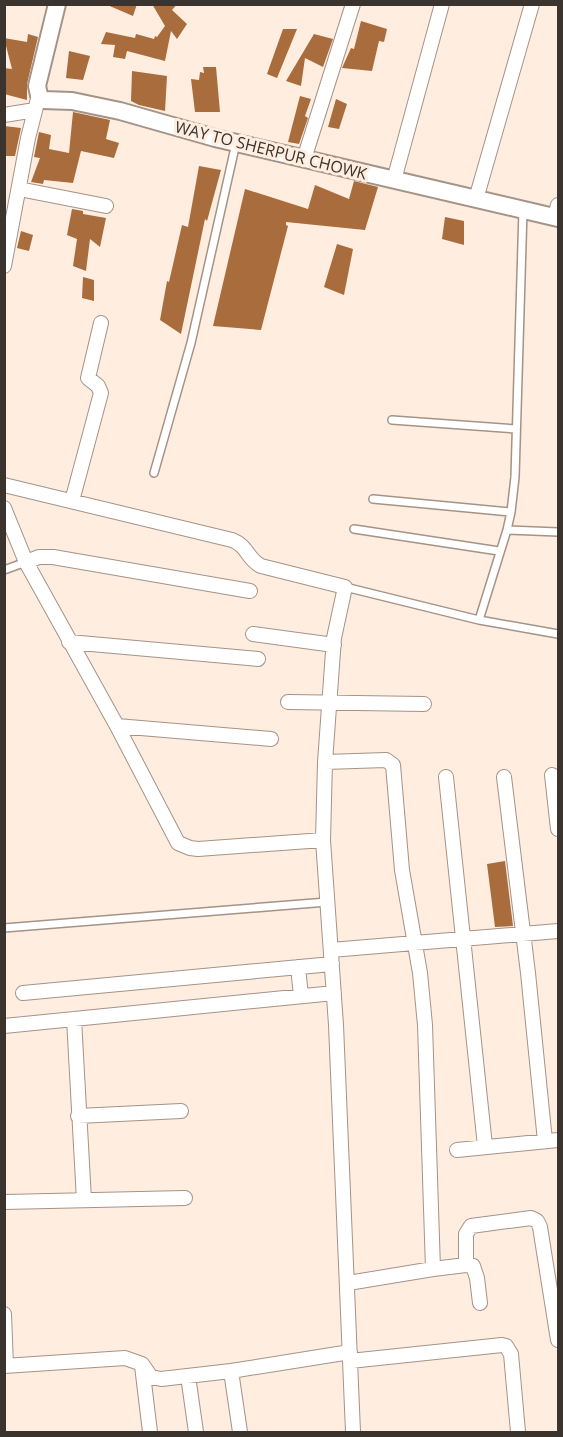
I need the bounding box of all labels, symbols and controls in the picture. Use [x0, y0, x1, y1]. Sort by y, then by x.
street label: WAY TO SHERPUR CHOWK [173, 116, 369, 185]

